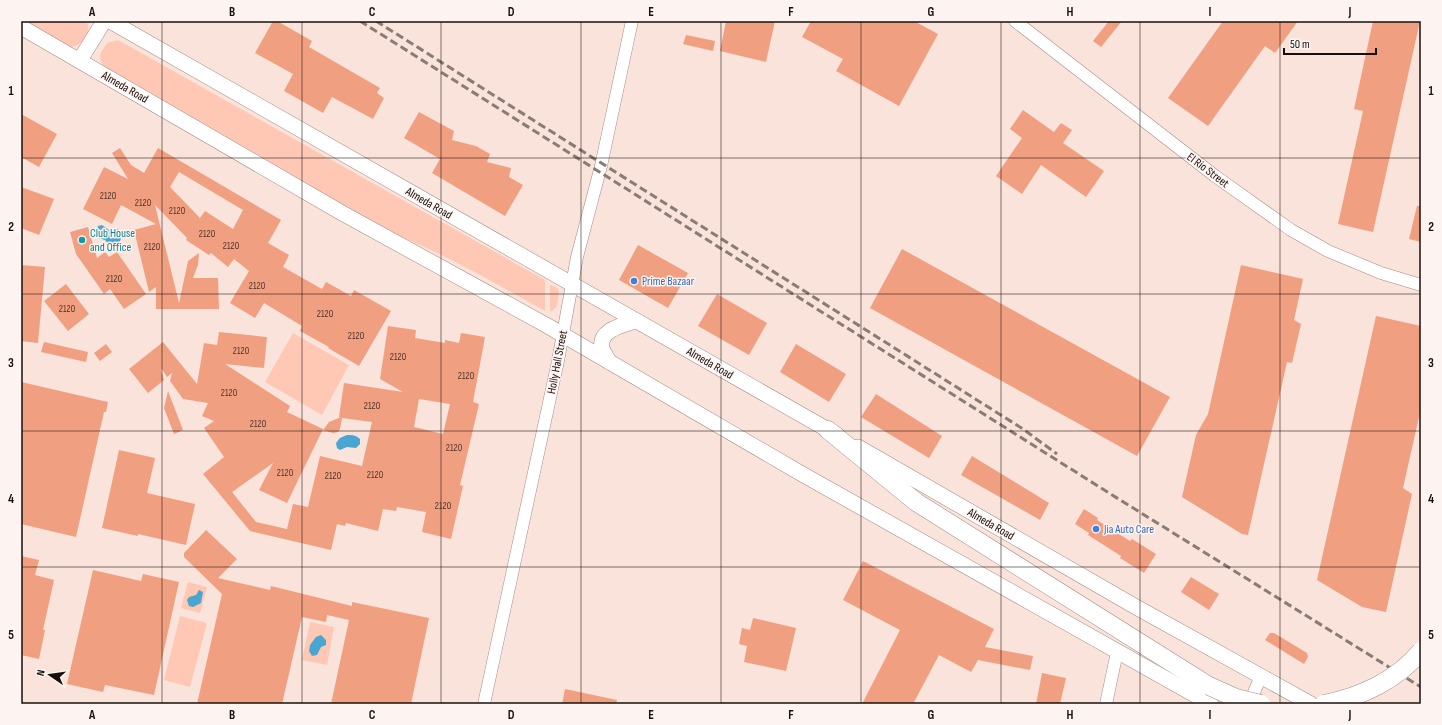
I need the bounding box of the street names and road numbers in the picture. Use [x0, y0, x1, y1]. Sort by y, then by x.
street label: Almeda Road [98, 68, 151, 107]
street label: El Rio Street [1184, 150, 1232, 191]
street label: Almeda Road [402, 184, 455, 223]
street label: Holly Hall Street [544, 329, 571, 395]
street label: Almeda Road [683, 344, 736, 383]
street label: Almeda Road [964, 505, 1017, 544]

